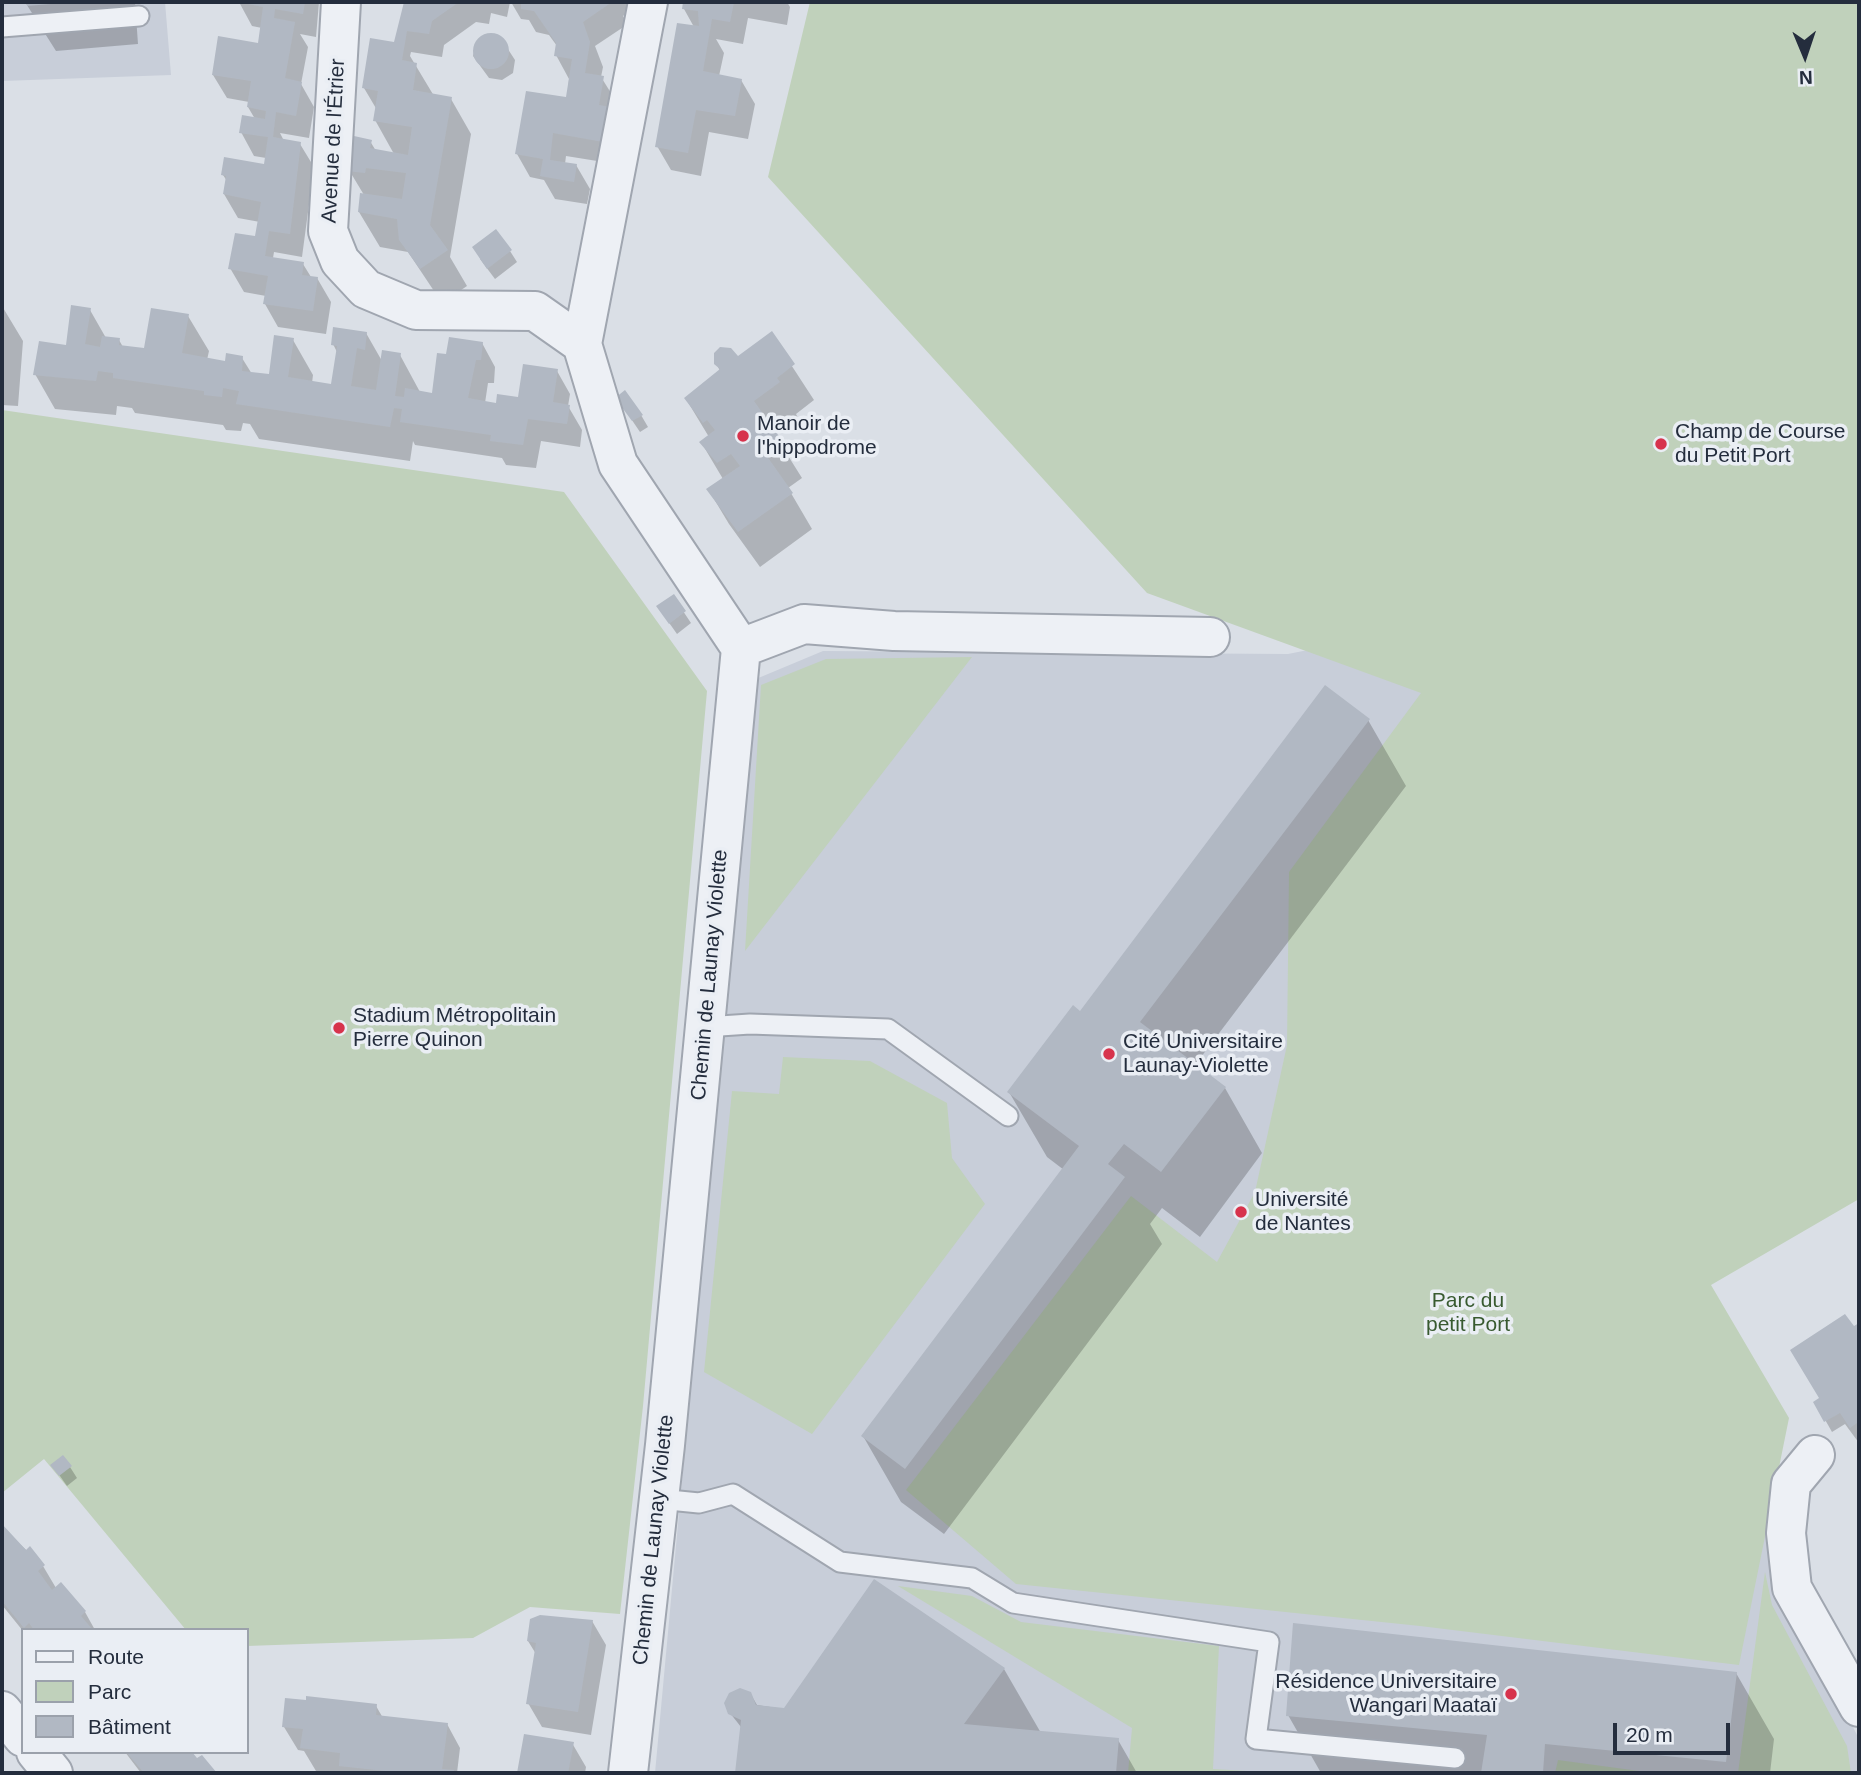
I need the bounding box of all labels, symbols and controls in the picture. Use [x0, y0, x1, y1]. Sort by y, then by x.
north arrow [1770, 21, 1840, 91]
street label: Avenue de l'Étrier [317, 58, 351, 224]
text: N [1799, 67, 1813, 88]
place label: Manoir de l'hippodrome [757, 411, 877, 461]
place label: Champ de Course du Petit Port [1675, 419, 1845, 469]
marker: Manoir de l'hippodrome [735, 428, 751, 444]
marker: Champ de Course du Petit Port [1653, 436, 1669, 452]
street label: Chemin de Launay Violette [686, 848, 734, 1102]
place label: Stadium Métropolitain Pierre Quinon [353, 1003, 556, 1053]
marker: Stadium Métropolitain Pierre Quinon [331, 1020, 347, 1036]
place label: Cité Universitaire Launay-Violette [1123, 1029, 1283, 1079]
marker: Cité Universitaire Launay-Violette [1101, 1046, 1117, 1062]
place label: Université de Nantes [1255, 1187, 1351, 1237]
marker: Université de Nantes [1233, 1204, 1249, 1220]
park label: Parc du petit Port [1426, 1288, 1510, 1338]
street label: Chemin de Launay Violette [628, 1413, 680, 1667]
legend [21, 1628, 248, 1754]
text: Route [88, 1645, 144, 1668]
place label: Résidence Universitaire Wangari Maataï [1275, 1669, 1497, 1719]
text: Parc [88, 1680, 131, 1703]
marker: Résidence Universitaire Wangari Maataï [1503, 1686, 1519, 1702]
scale bar [1616, 1708, 1733, 1752]
text: Bâtiment [88, 1715, 171, 1738]
text: 20 m [1626, 1723, 1673, 1746]

